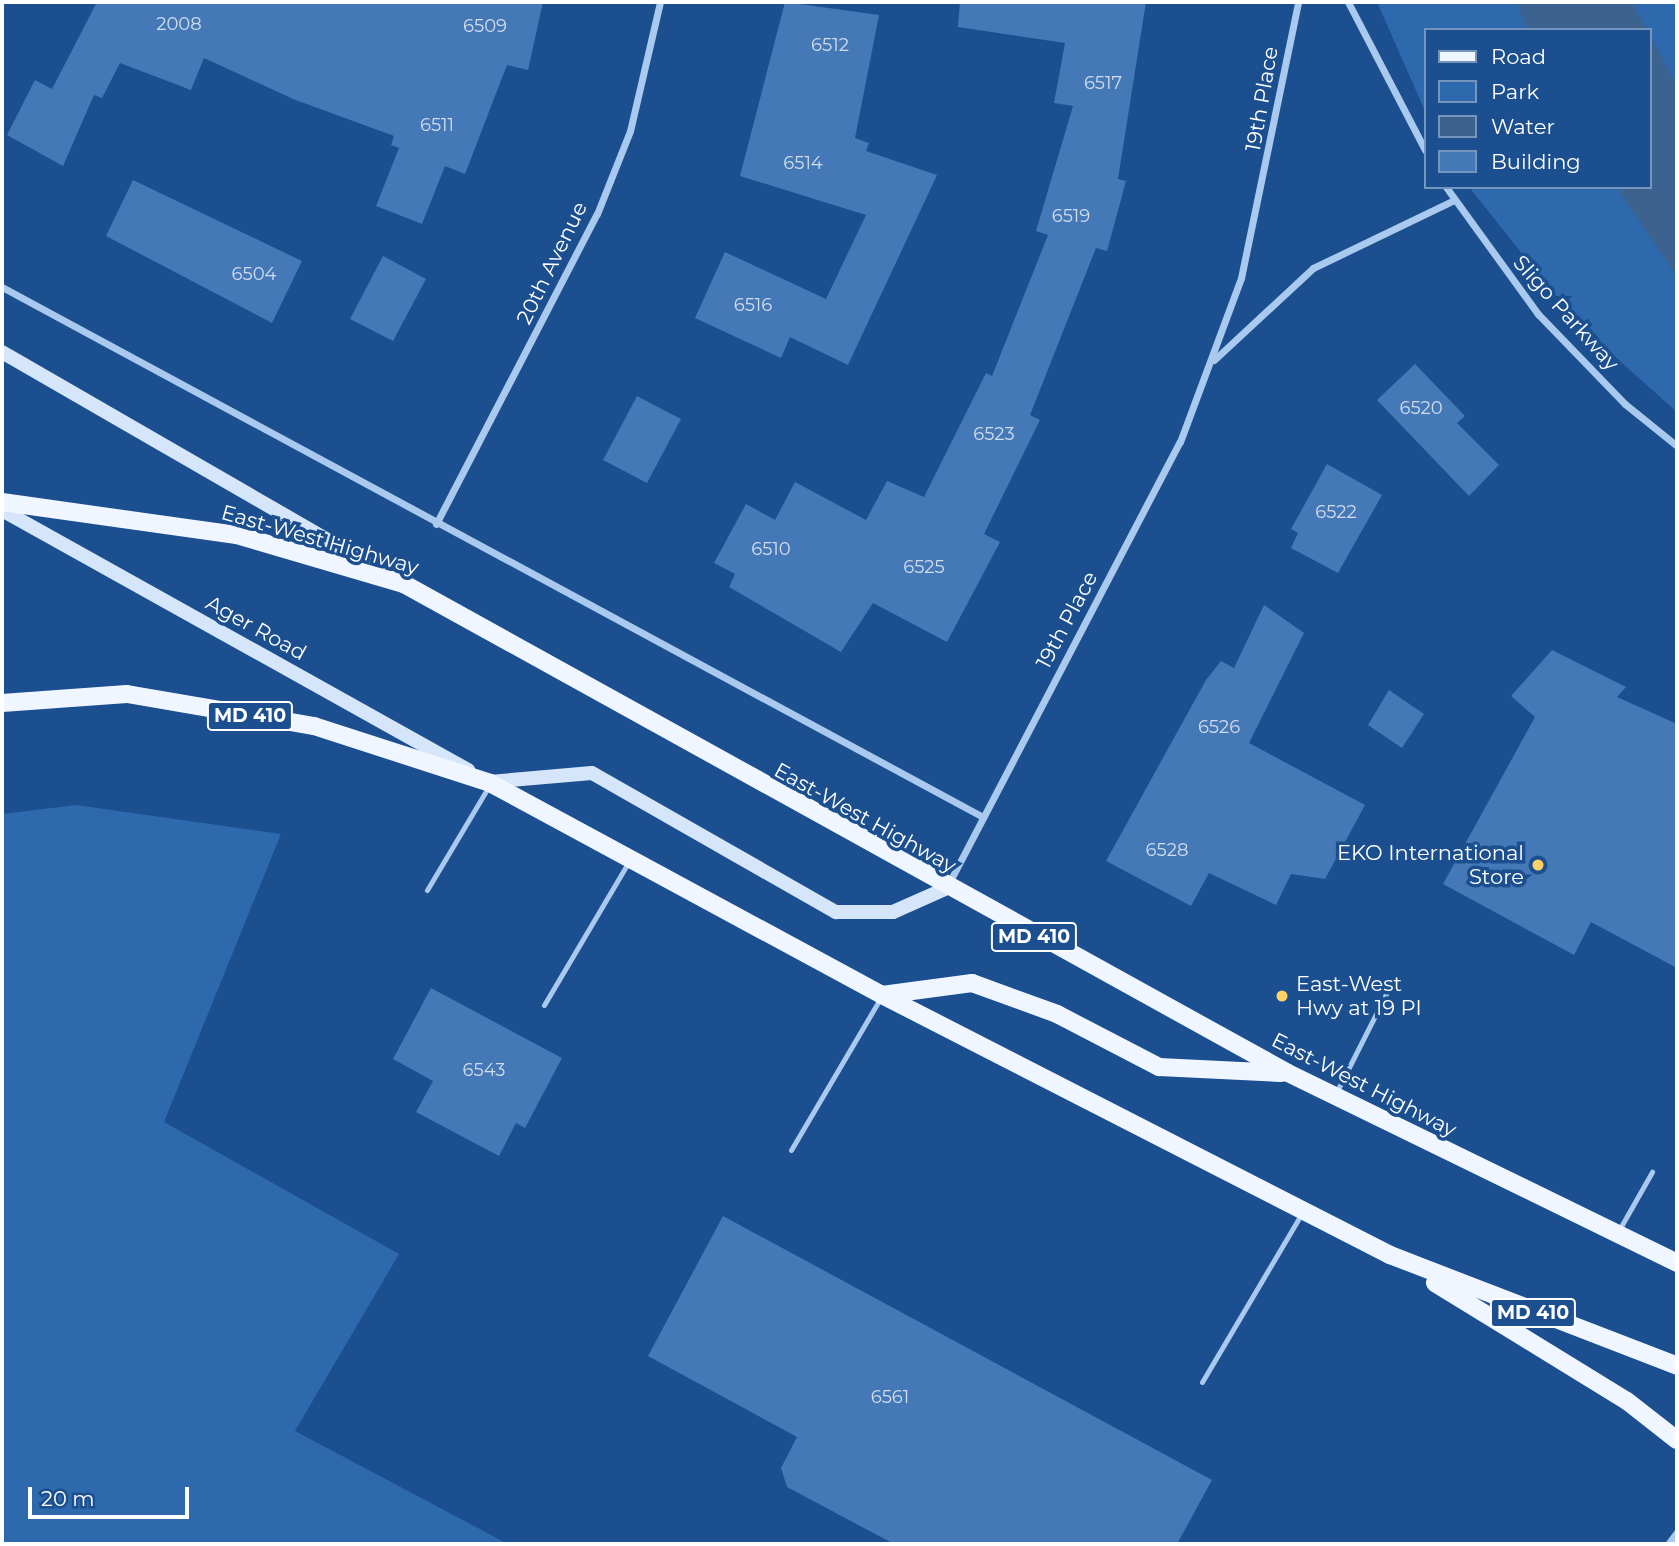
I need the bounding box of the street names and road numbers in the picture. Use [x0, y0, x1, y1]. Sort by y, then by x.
street label: 19th Place [1240, 44, 1284, 154]
street label: 20th Avenue [511, 197, 593, 329]
street label: Sligo Parkway [1508, 250, 1624, 376]
street label: East-West Highway [218, 500, 422, 580]
street label: 19th Place [1031, 567, 1103, 673]
street label: Ager Road [201, 590, 311, 666]
road number: MD 410 [206, 701, 294, 732]
street label: East-West Highway [770, 758, 960, 878]
road number: MD 410 [990, 922, 1078, 953]
street label: East-West Highway [1267, 1027, 1461, 1143]
road number: MD 410 [1489, 1298, 1577, 1329]

